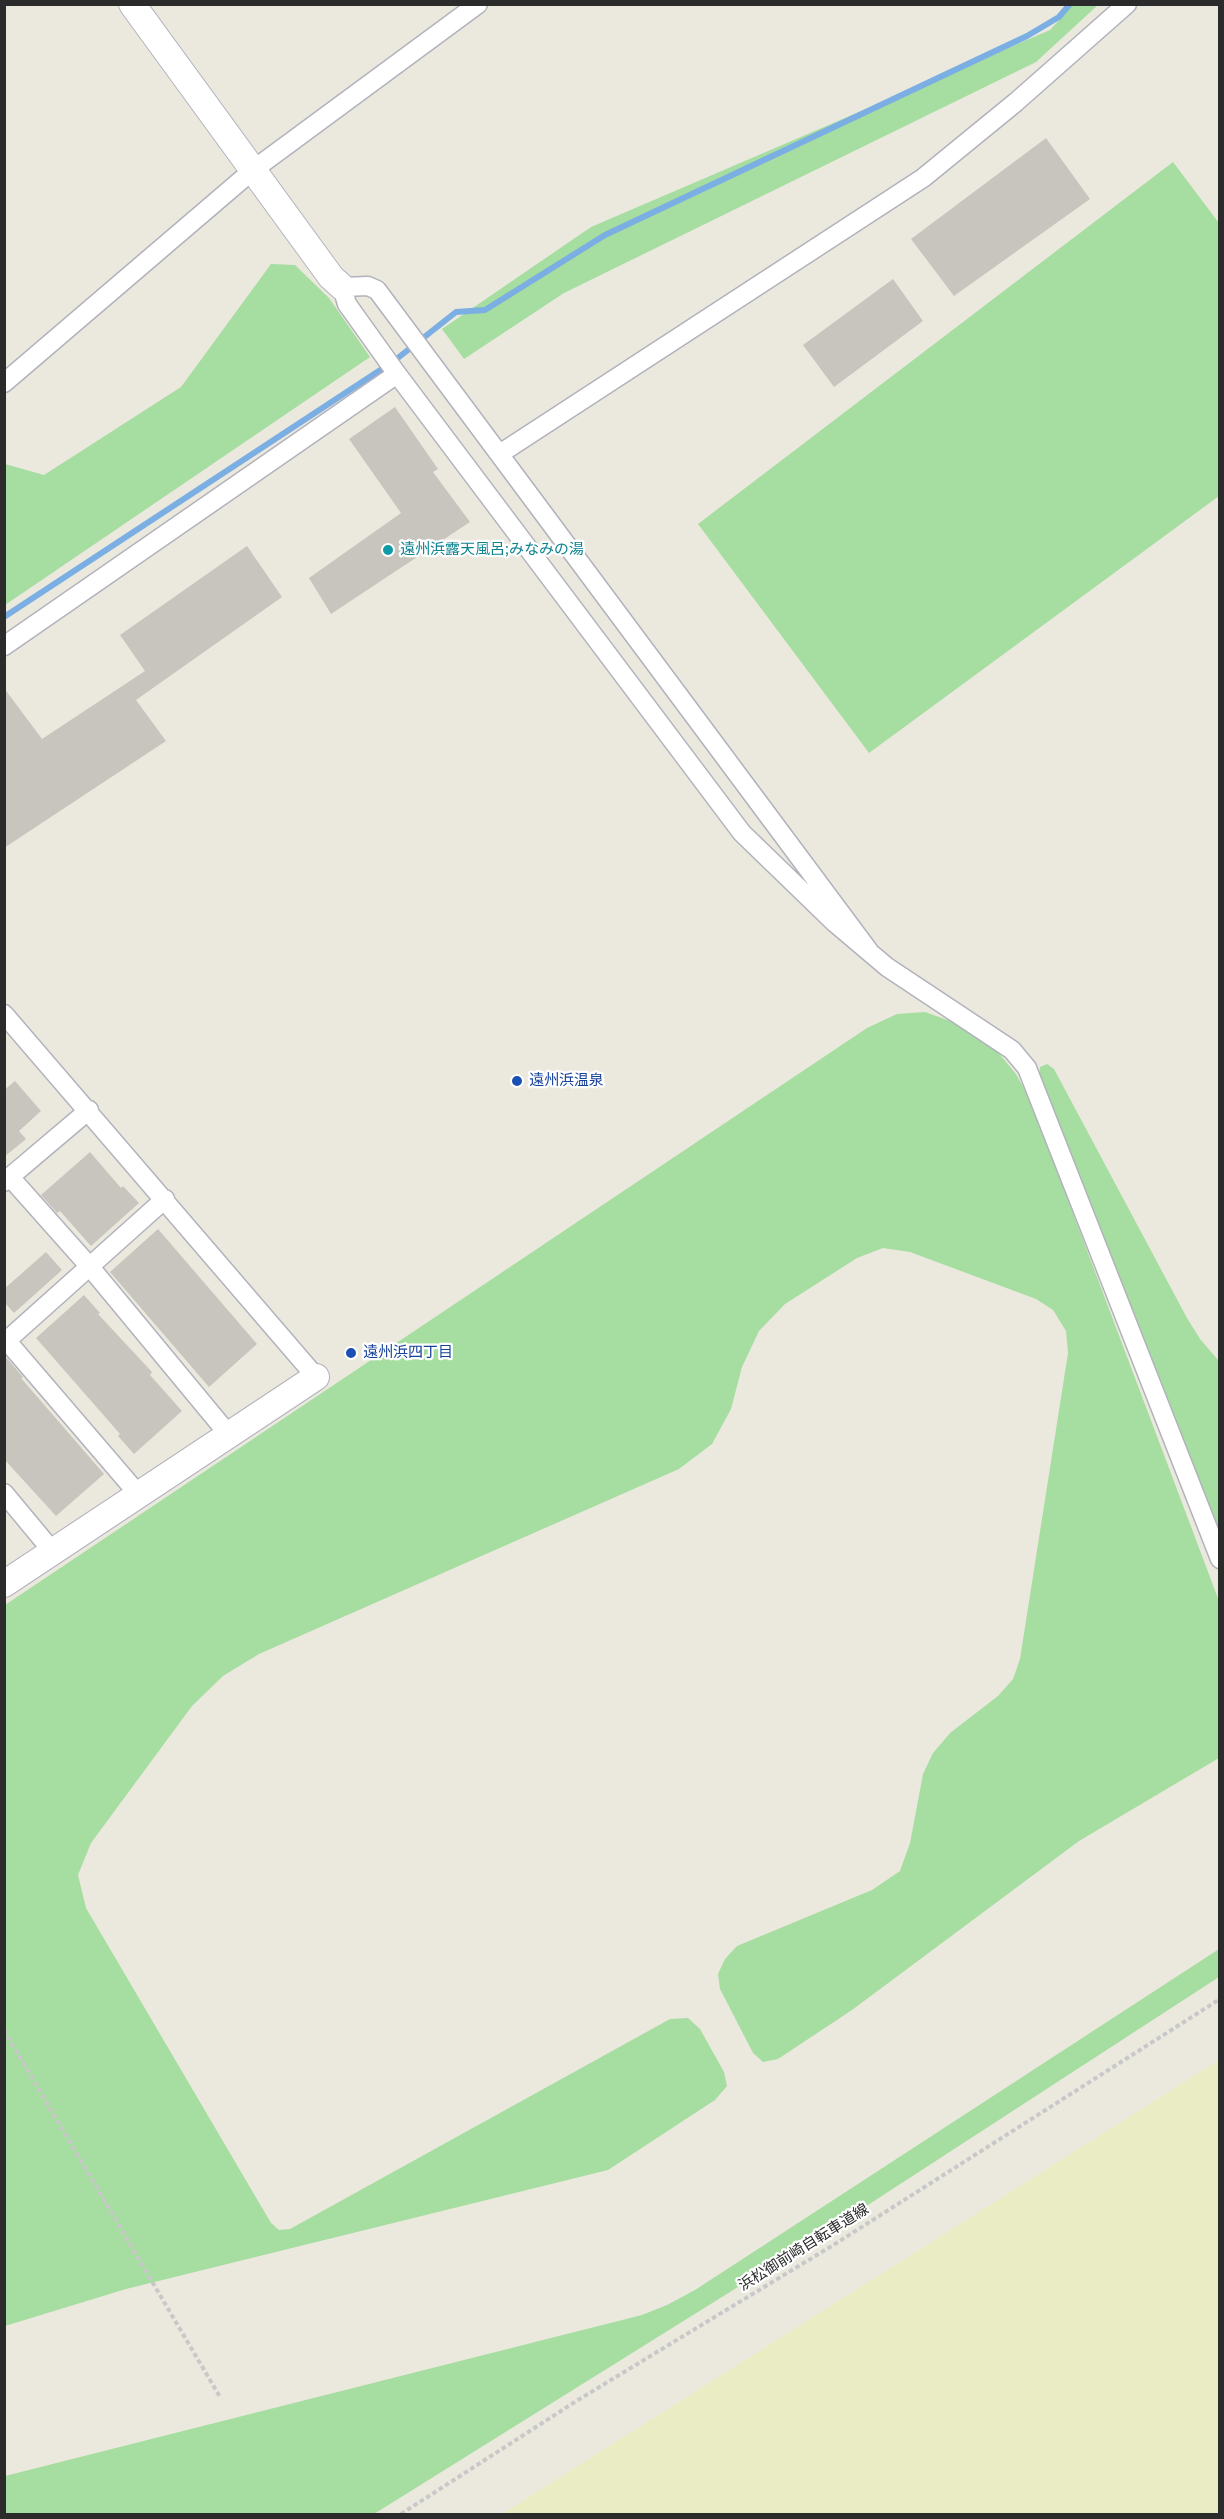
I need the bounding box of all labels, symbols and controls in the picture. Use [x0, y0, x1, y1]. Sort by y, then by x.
place label: 遠州浜露天風呂;みなみの湯 [400, 541, 584, 559]
marker: 遠州浜露天風呂;みなみの湯 [381, 543, 395, 557]
place label: 遠州浜温泉 [529, 1072, 604, 1090]
marker: 遠州浜温泉 [510, 1074, 524, 1088]
place label: 遠州浜四丁目 [363, 1344, 453, 1362]
marker: 遠州浜四丁目 [344, 1346, 358, 1360]
street label: 浜松御前崎自転車道線 [736, 2201, 872, 2295]

